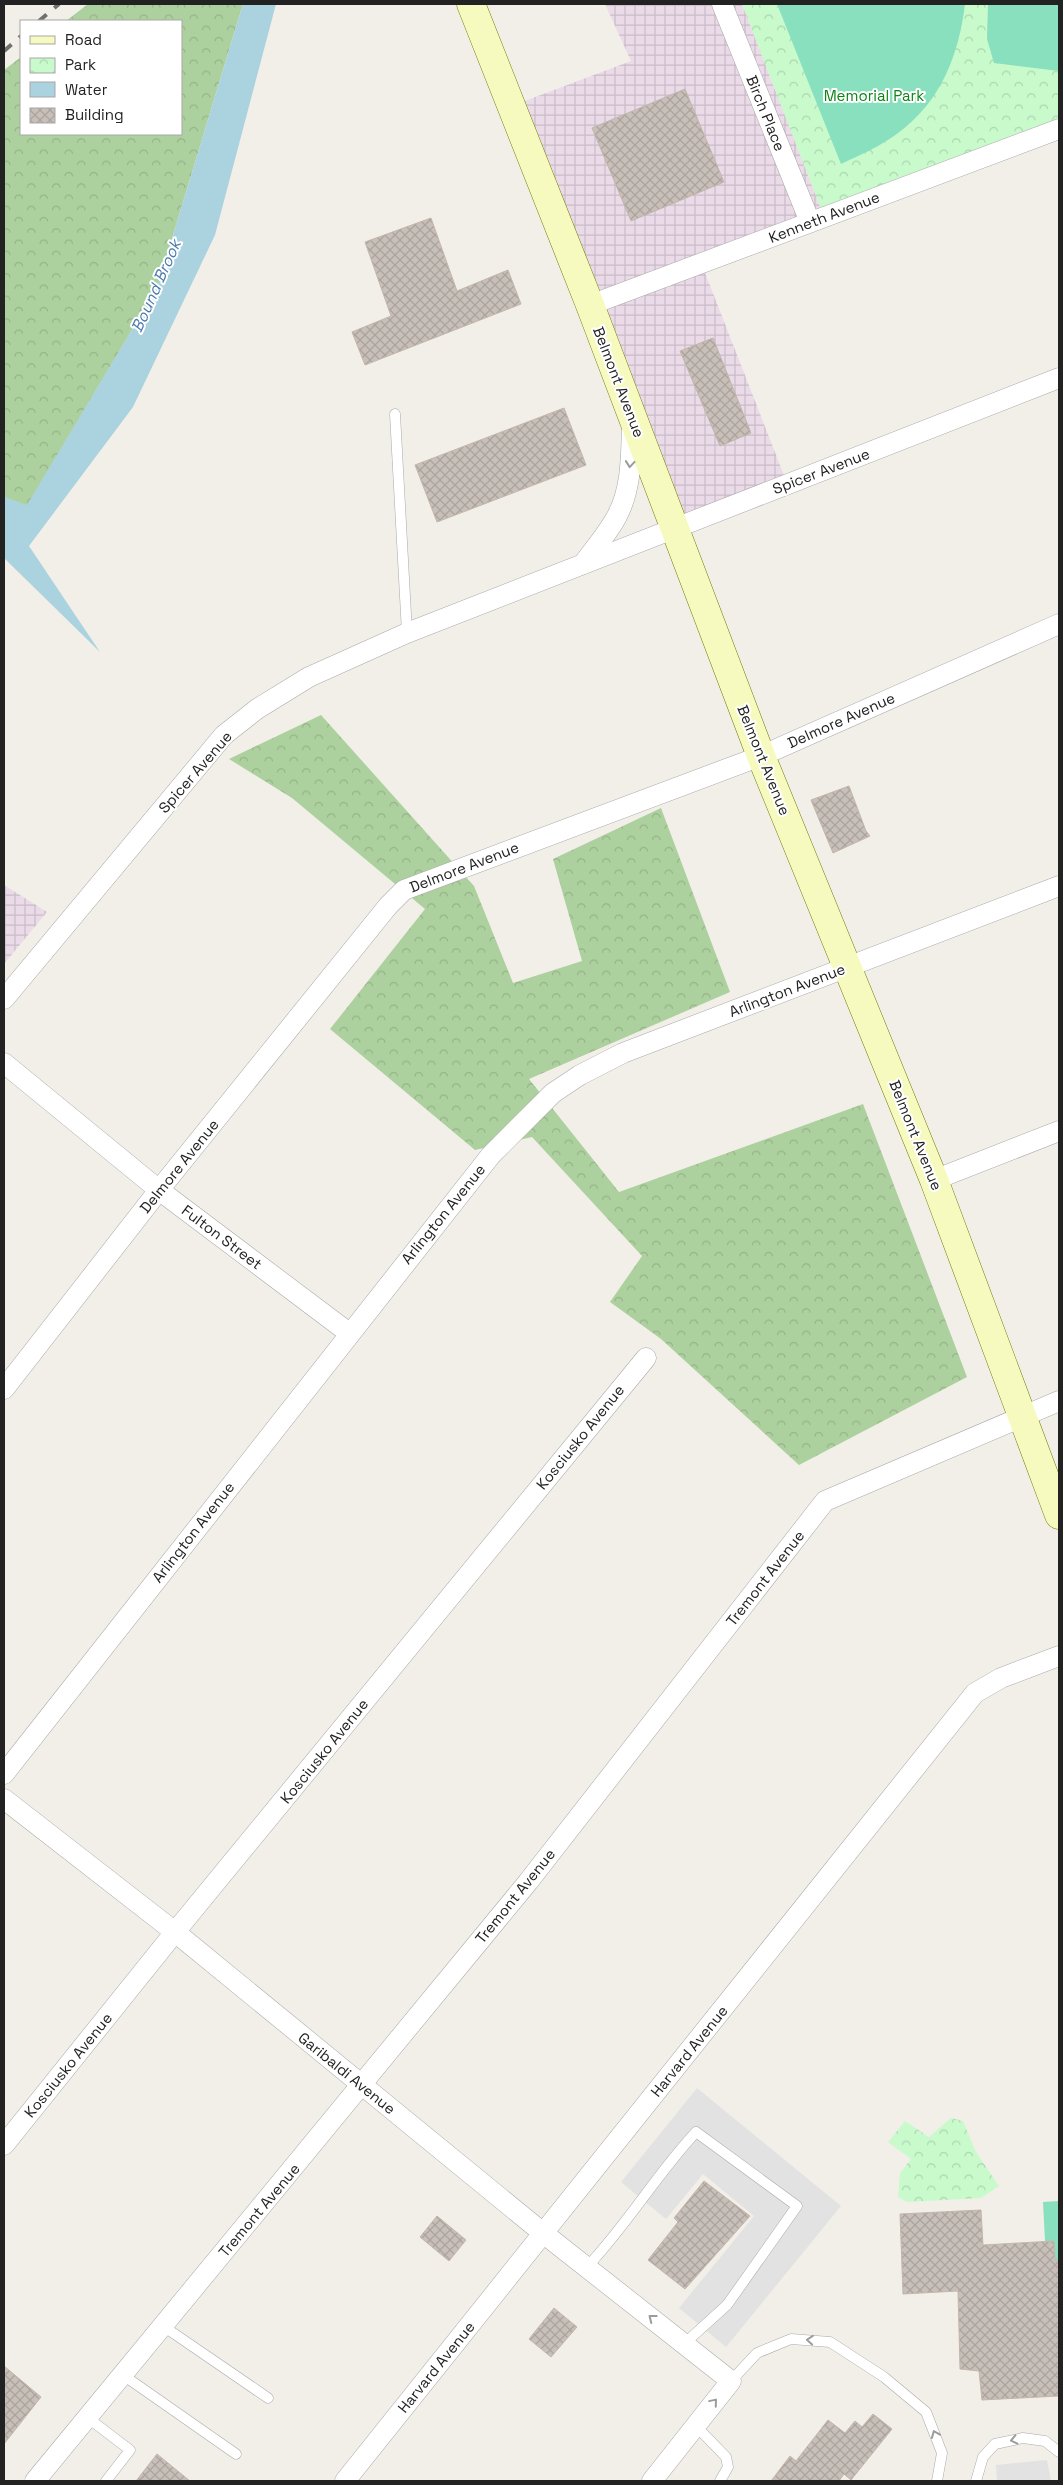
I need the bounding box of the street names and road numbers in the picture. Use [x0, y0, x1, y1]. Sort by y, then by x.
street label: Birch Place [742, 72, 790, 154]
street label: Kenneth Avenue [766, 187, 882, 247]
street label: Belmont Avenue [589, 324, 649, 440]
street label: Spicer Avenue [770, 444, 872, 498]
street label: Delmore Avenue [784, 688, 898, 752]
street label: Belmont Avenue [733, 702, 795, 818]
street label: Spicer Avenue [154, 727, 236, 817]
street label: Delmore Avenue [407, 837, 521, 897]
street label: Arlington Avenue [726, 959, 848, 1021]
street label: Belmont Avenue [885, 1077, 947, 1193]
street label: Delmore Avenue [135, 1115, 223, 1217]
street label: Arlington Avenue [397, 1160, 489, 1268]
street label: Fulton Street [178, 1201, 266, 1273]
street label: Kosciusko Avenue [532, 1381, 628, 1493]
street label: Arlington Avenue [148, 1478, 238, 1586]
street label: Tremont Avenue [722, 1526, 808, 1630]
street label: Kosciusko Avenue [276, 1695, 372, 1807]
street label: Tremont Avenue [471, 1845, 559, 1947]
street label: Harvard Avenue [646, 2001, 732, 2101]
street label: Kosciusko Avenue [20, 2009, 116, 2121]
street label: Garibaldi Avenue [294, 2028, 400, 2118]
street label: Tremont Avenue [214, 2159, 304, 2261]
street label: Harvard Avenue [393, 2317, 479, 2417]

